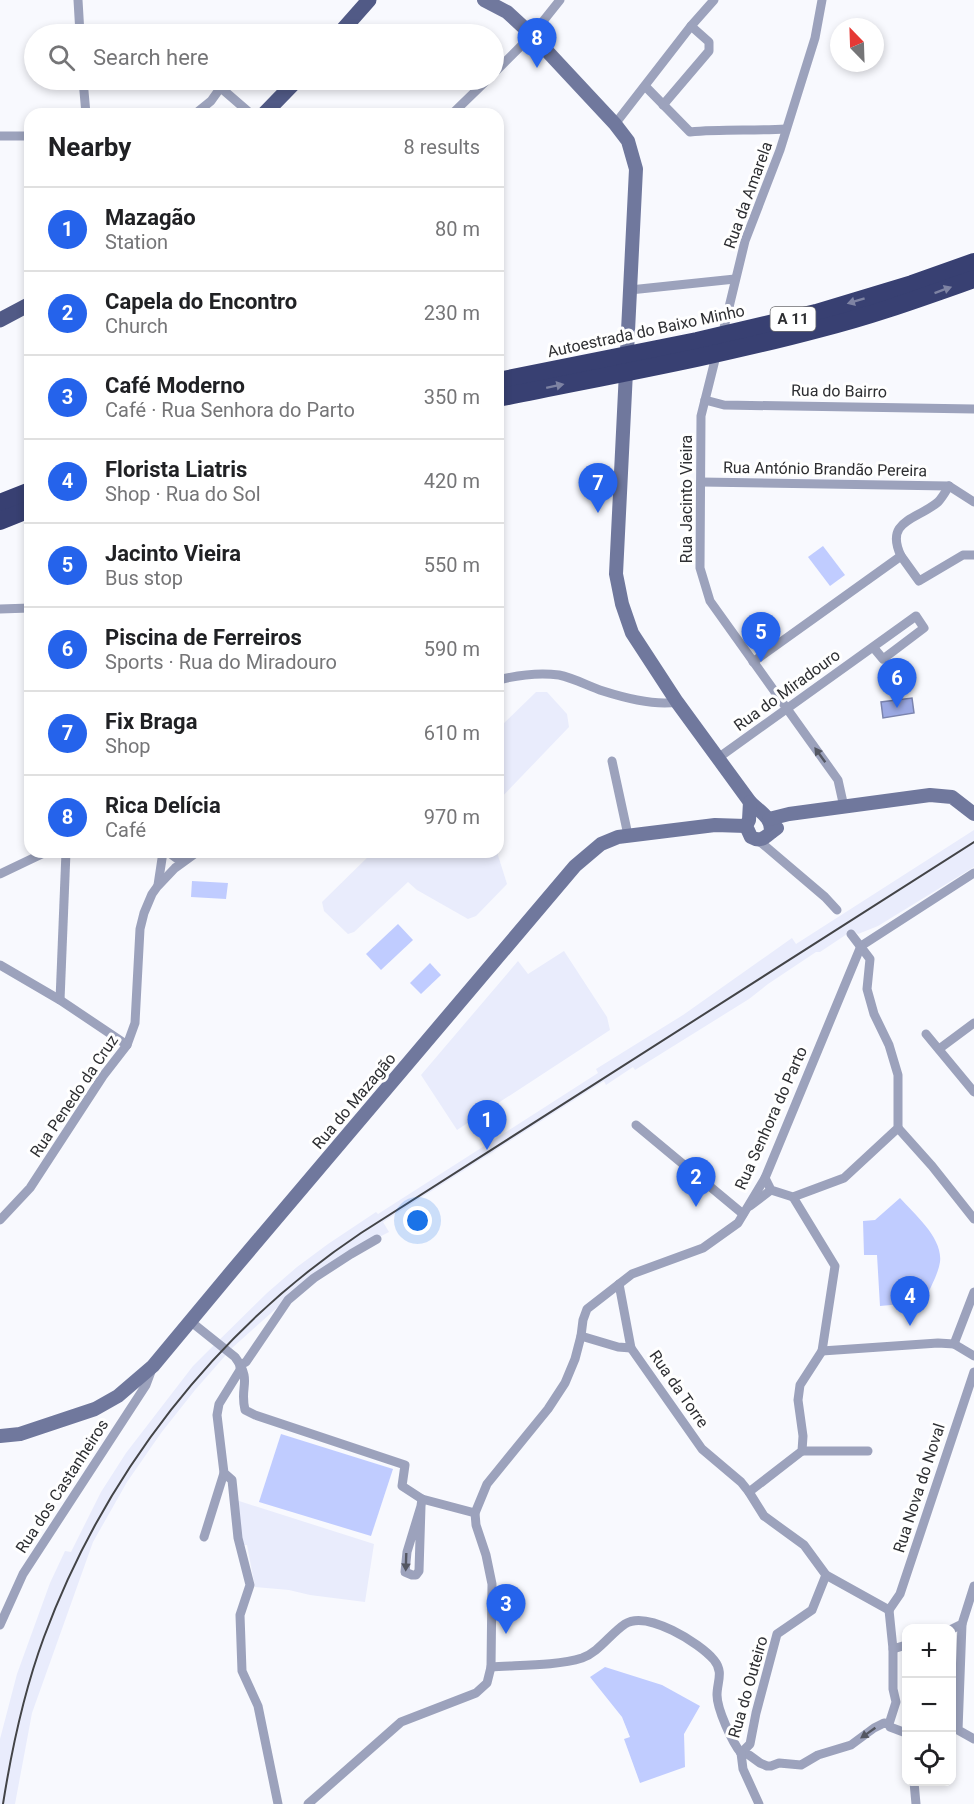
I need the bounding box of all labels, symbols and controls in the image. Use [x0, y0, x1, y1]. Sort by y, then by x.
north arrow [830, 18, 884, 72]
pin: 8 [518, 19, 556, 68]
search box [24, 24, 504, 90]
icon: search [45, 41, 78, 74]
text: Search here [93, 45, 209, 70]
text: Nearby [48, 132, 131, 162]
text: 8 results [404, 135, 480, 159]
street label: Rua da Amarela [720, 139, 776, 251]
text: Mazagão [105, 205, 196, 230]
text: 1 [62, 217, 73, 241]
text: 80 m [435, 217, 480, 241]
text: Station [105, 230, 168, 254]
one-way arrow [934, 285, 952, 295]
text: Capela do Encontro [105, 289, 297, 314]
one-way arrow [847, 297, 865, 306]
text: 2 [62, 301, 73, 325]
text: 230 m [424, 301, 480, 325]
street label: Autoestrada do Baixo Minho [546, 301, 746, 361]
road number: A 11 [770, 307, 816, 331]
text: Church [105, 314, 168, 338]
text: Café Moderno [105, 373, 245, 398]
one-way arrow [546, 381, 565, 390]
street label: Rua do Bairro [791, 381, 887, 401]
text: 3 [62, 385, 73, 409]
text: 350 m [424, 385, 480, 409]
text: Café · Rua Senhora do Parto [105, 398, 355, 422]
street label: Rua Jacinto Vieira [677, 435, 696, 563]
text: Florista Liatris [105, 457, 247, 482]
street label: Rua António Brandão Pereira [723, 458, 927, 480]
pin: 7 [578, 464, 618, 513]
text: 4 [62, 469, 73, 493]
text: 420 m [424, 469, 480, 493]
text: Shop · Rua do Sol [105, 482, 261, 506]
text: Jacinto Vieira [105, 541, 241, 566]
text: 5 [62, 553, 73, 577]
text: 550 m [424, 553, 480, 577]
text: Bus stop [105, 566, 183, 590]
pin: 5 [742, 612, 780, 662]
text: Piscina de Ferreiros [105, 625, 302, 650]
text: 6 [62, 637, 73, 661]
text: 590 m [424, 637, 480, 661]
street label: Rua do Miradouro [730, 645, 844, 735]
text: Sports · Rua do Miradouro [105, 650, 337, 674]
pin: 6 [878, 658, 916, 708]
text: Fix Braga [105, 709, 197, 734]
text: 7 [62, 721, 73, 745]
text: 610 m [424, 721, 480, 745]
text: Shop [105, 734, 151, 758]
one-way arrow [814, 748, 826, 764]
text: Rica Delícia [105, 793, 221, 818]
text: 8 [62, 805, 73, 829]
text: 970 m [424, 805, 480, 829]
text: Café [105, 818, 146, 842]
street label: Rua Penedo da Cruz [26, 1031, 122, 1161]
street label: Rua Senhora do Parto [731, 1043, 811, 1193]
street label: Rua do Mazagão [308, 1049, 400, 1153]
pin: 1 [468, 1100, 506, 1150]
pin: 2 [676, 1158, 716, 1207]
your location [403, 1206, 432, 1235]
pin: 4 [890, 1276, 930, 1326]
street label: Rua da Torre [645, 1347, 713, 1431]
street label: Rua dos Castanheiros [12, 1416, 112, 1556]
street label: Rua Nova do Noval [889, 1421, 949, 1555]
one-way arrow [402, 1552, 411, 1571]
pin: 3 [486, 1584, 526, 1634]
map controls [902, 1624, 956, 1786]
button: + [902, 1624, 956, 1678]
street label: Rua do Outeiro [724, 1634, 772, 1740]
button: − [902, 1678, 956, 1732]
one-way arrow [861, 1727, 877, 1739]
button: locate [902, 1732, 956, 1786]

